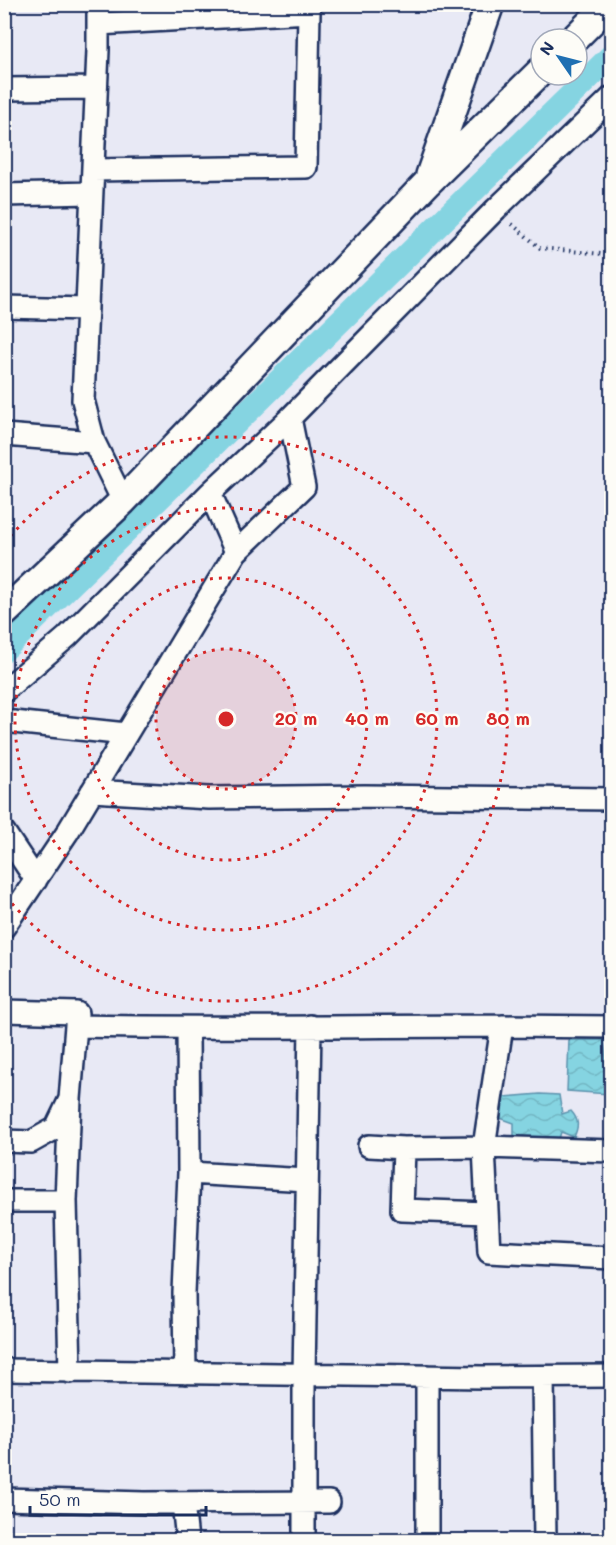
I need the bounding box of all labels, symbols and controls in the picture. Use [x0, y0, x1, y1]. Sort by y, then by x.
north arrow [529, 27, 589, 87]
text: N [534, 37, 558, 59]
text: 20 m [275, 706, 317, 730]
text: 40 m [345, 706, 389, 730]
text: 60 m [415, 706, 459, 730]
text: 80 m [486, 706, 530, 730]
centre of rings [216, 709, 236, 729]
scale bar [30, 1479, 206, 1517]
text: 50 m [39, 1487, 81, 1511]

